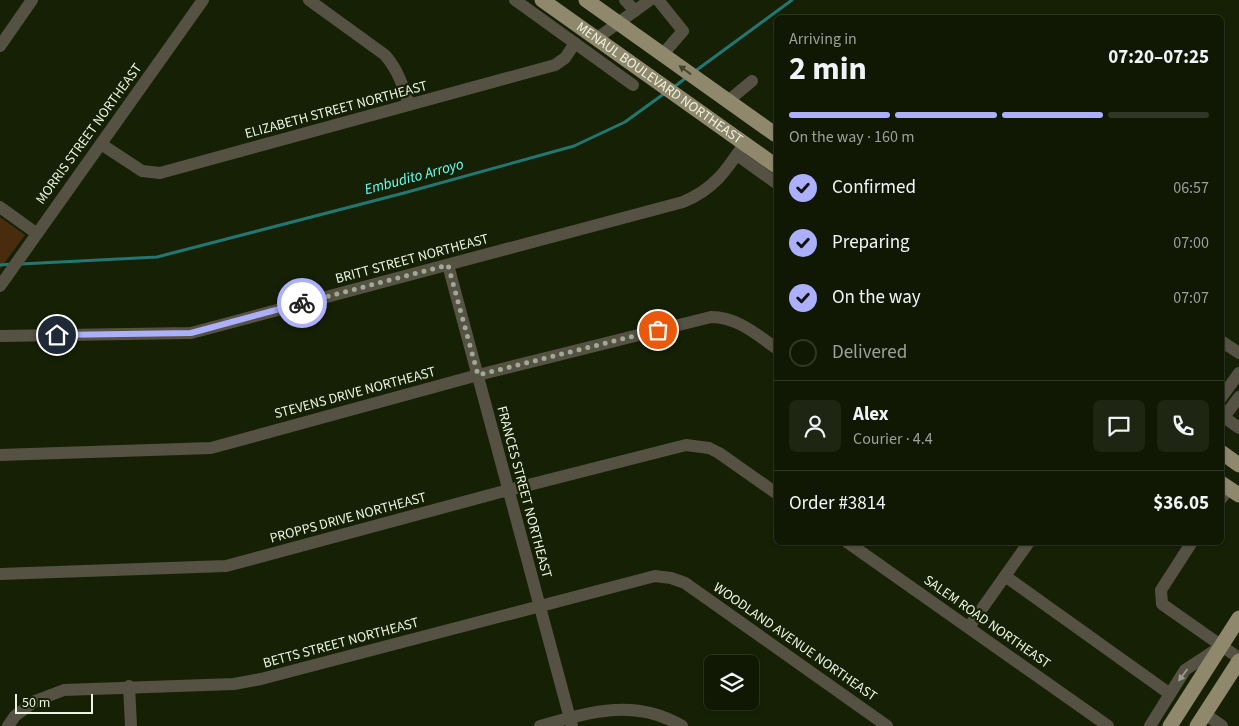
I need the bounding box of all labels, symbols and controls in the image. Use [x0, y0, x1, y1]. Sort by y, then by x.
street label: MENAUL BOULEVARD NORTHEAST [572, 17, 747, 150]
text: Arriving in [789, 28, 857, 50]
text: 07:20–07:25 [1108, 44, 1209, 71]
text: 2 min [789, 46, 867, 92]
street label: MORRIS STREET NORTHEAST [31, 59, 147, 208]
one-way arrow [678, 65, 692, 75]
street label: ELIZABETH STREET NORTHEAST [243, 76, 430, 144]
text: On the way · 160 m [789, 126, 914, 148]
water label: Embudito Arroyo [362, 154, 466, 200]
icon: check [789, 174, 817, 202]
text: Confirmed [832, 174, 916, 201]
text: 06:57 [1173, 177, 1209, 199]
street label: BRITT STREET NORTHEAST [333, 229, 491, 289]
icon: check [789, 229, 817, 257]
text: Preparing [832, 229, 910, 256]
text: 07:00 [1173, 232, 1209, 254]
courier [277, 278, 327, 328]
icon: check [789, 284, 817, 312]
text: On the way [832, 284, 921, 311]
text: 07:07 [1173, 287, 1209, 309]
icon: bike [288, 289, 316, 317]
pin [637, 309, 679, 351]
pin [36, 314, 78, 356]
icon: bag [644, 316, 672, 344]
icon: home [43, 321, 71, 349]
text: Delivered [832, 339, 907, 366]
street label: STEVENS DRIVE NORTHEAST [272, 362, 438, 424]
button: person [789, 400, 841, 452]
button: chat [1093, 400, 1145, 452]
button: phone [1157, 400, 1209, 452]
text: Alex [853, 401, 889, 428]
street label: FRANCES STREET NORTHEAST [491, 404, 557, 581]
text: Courier · 4.4 [853, 428, 933, 450]
street label: PROPPS DRIVE NORTHEAST [268, 487, 429, 549]
text: Order #3814 [789, 490, 886, 517]
text: $36.05 [1153, 490, 1209, 517]
street label: SALEM ROAD NORTHEAST [919, 571, 1055, 674]
street label: WOODLAND AVENUE NORTHEAST [709, 578, 881, 707]
street label: BETTS STREET NORTHEAST [261, 612, 422, 673]
map controls [704, 655, 759, 710]
button: layers [704, 655, 759, 710]
one-way arrow [1178, 668, 1188, 682]
scale bar [15, 691, 92, 714]
text: 50 m [22, 693, 50, 713]

